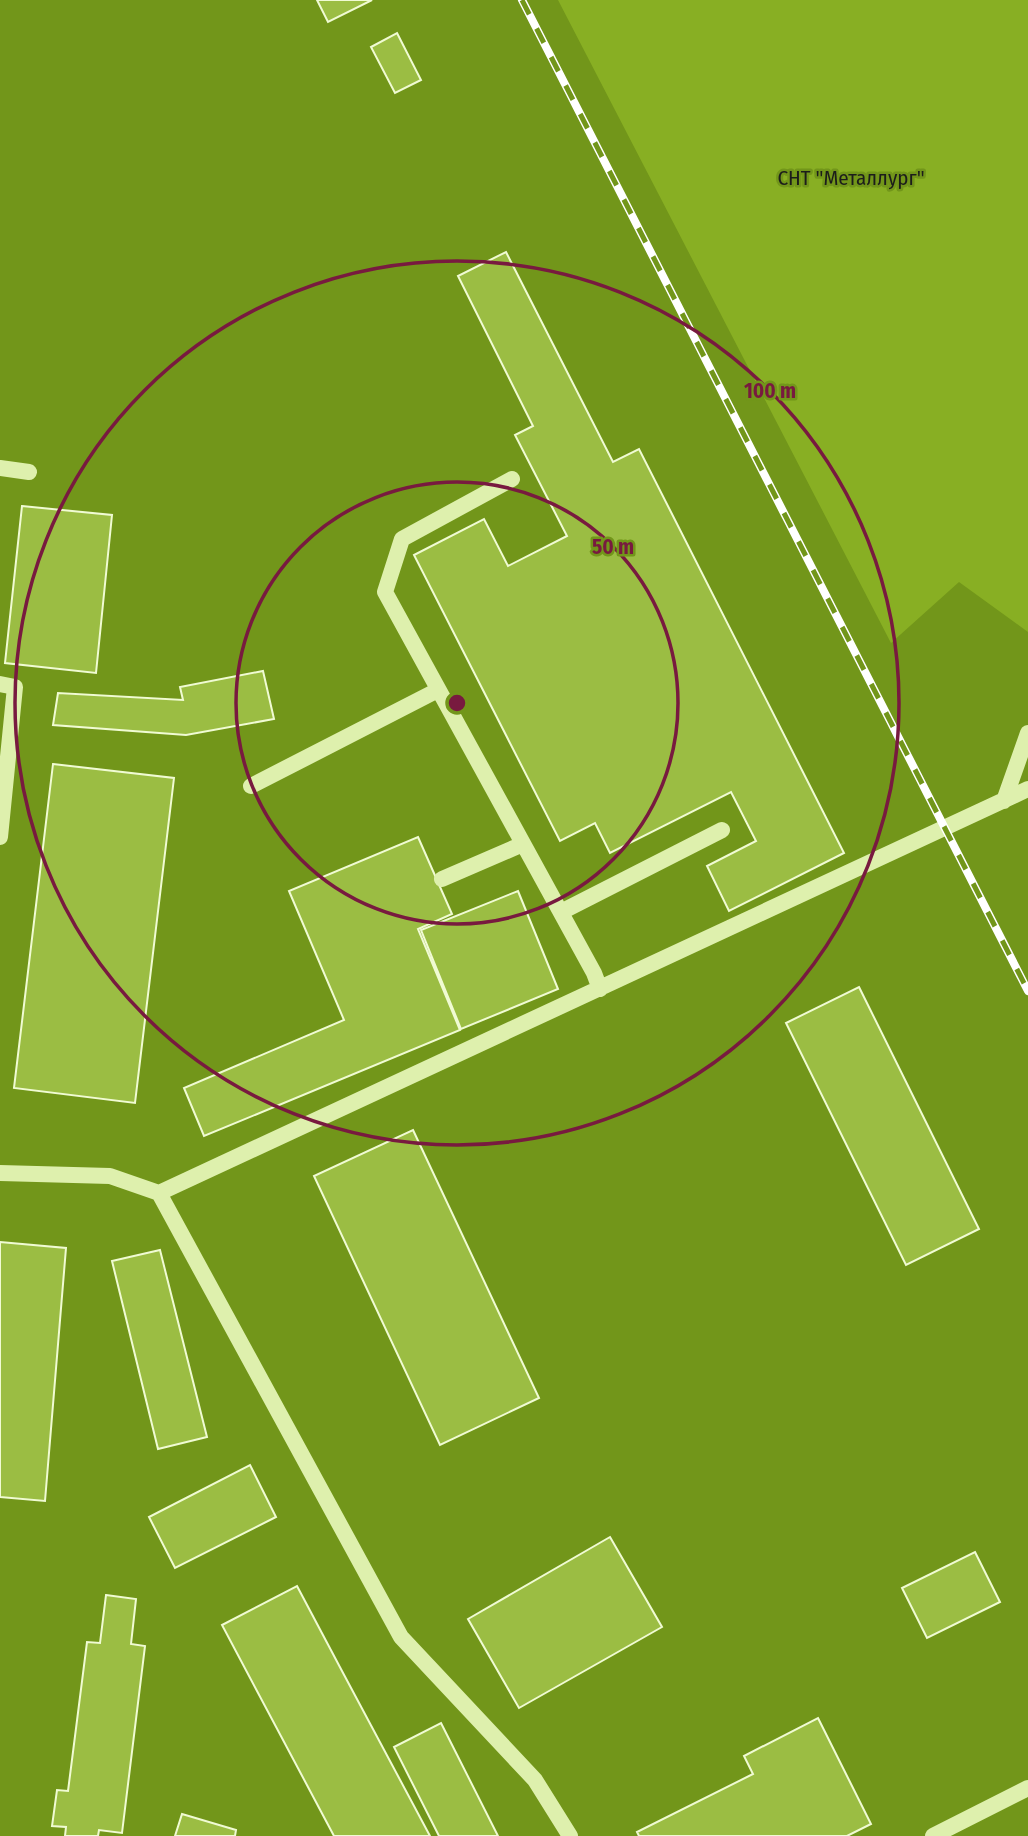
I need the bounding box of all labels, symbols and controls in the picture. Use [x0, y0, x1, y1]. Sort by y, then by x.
park label: СНТ "Металлург" [777, 165, 925, 191]
text: 100 m [744, 378, 796, 404]
text: 50 m [592, 534, 634, 560]
centre of rings [445, 691, 469, 715]

